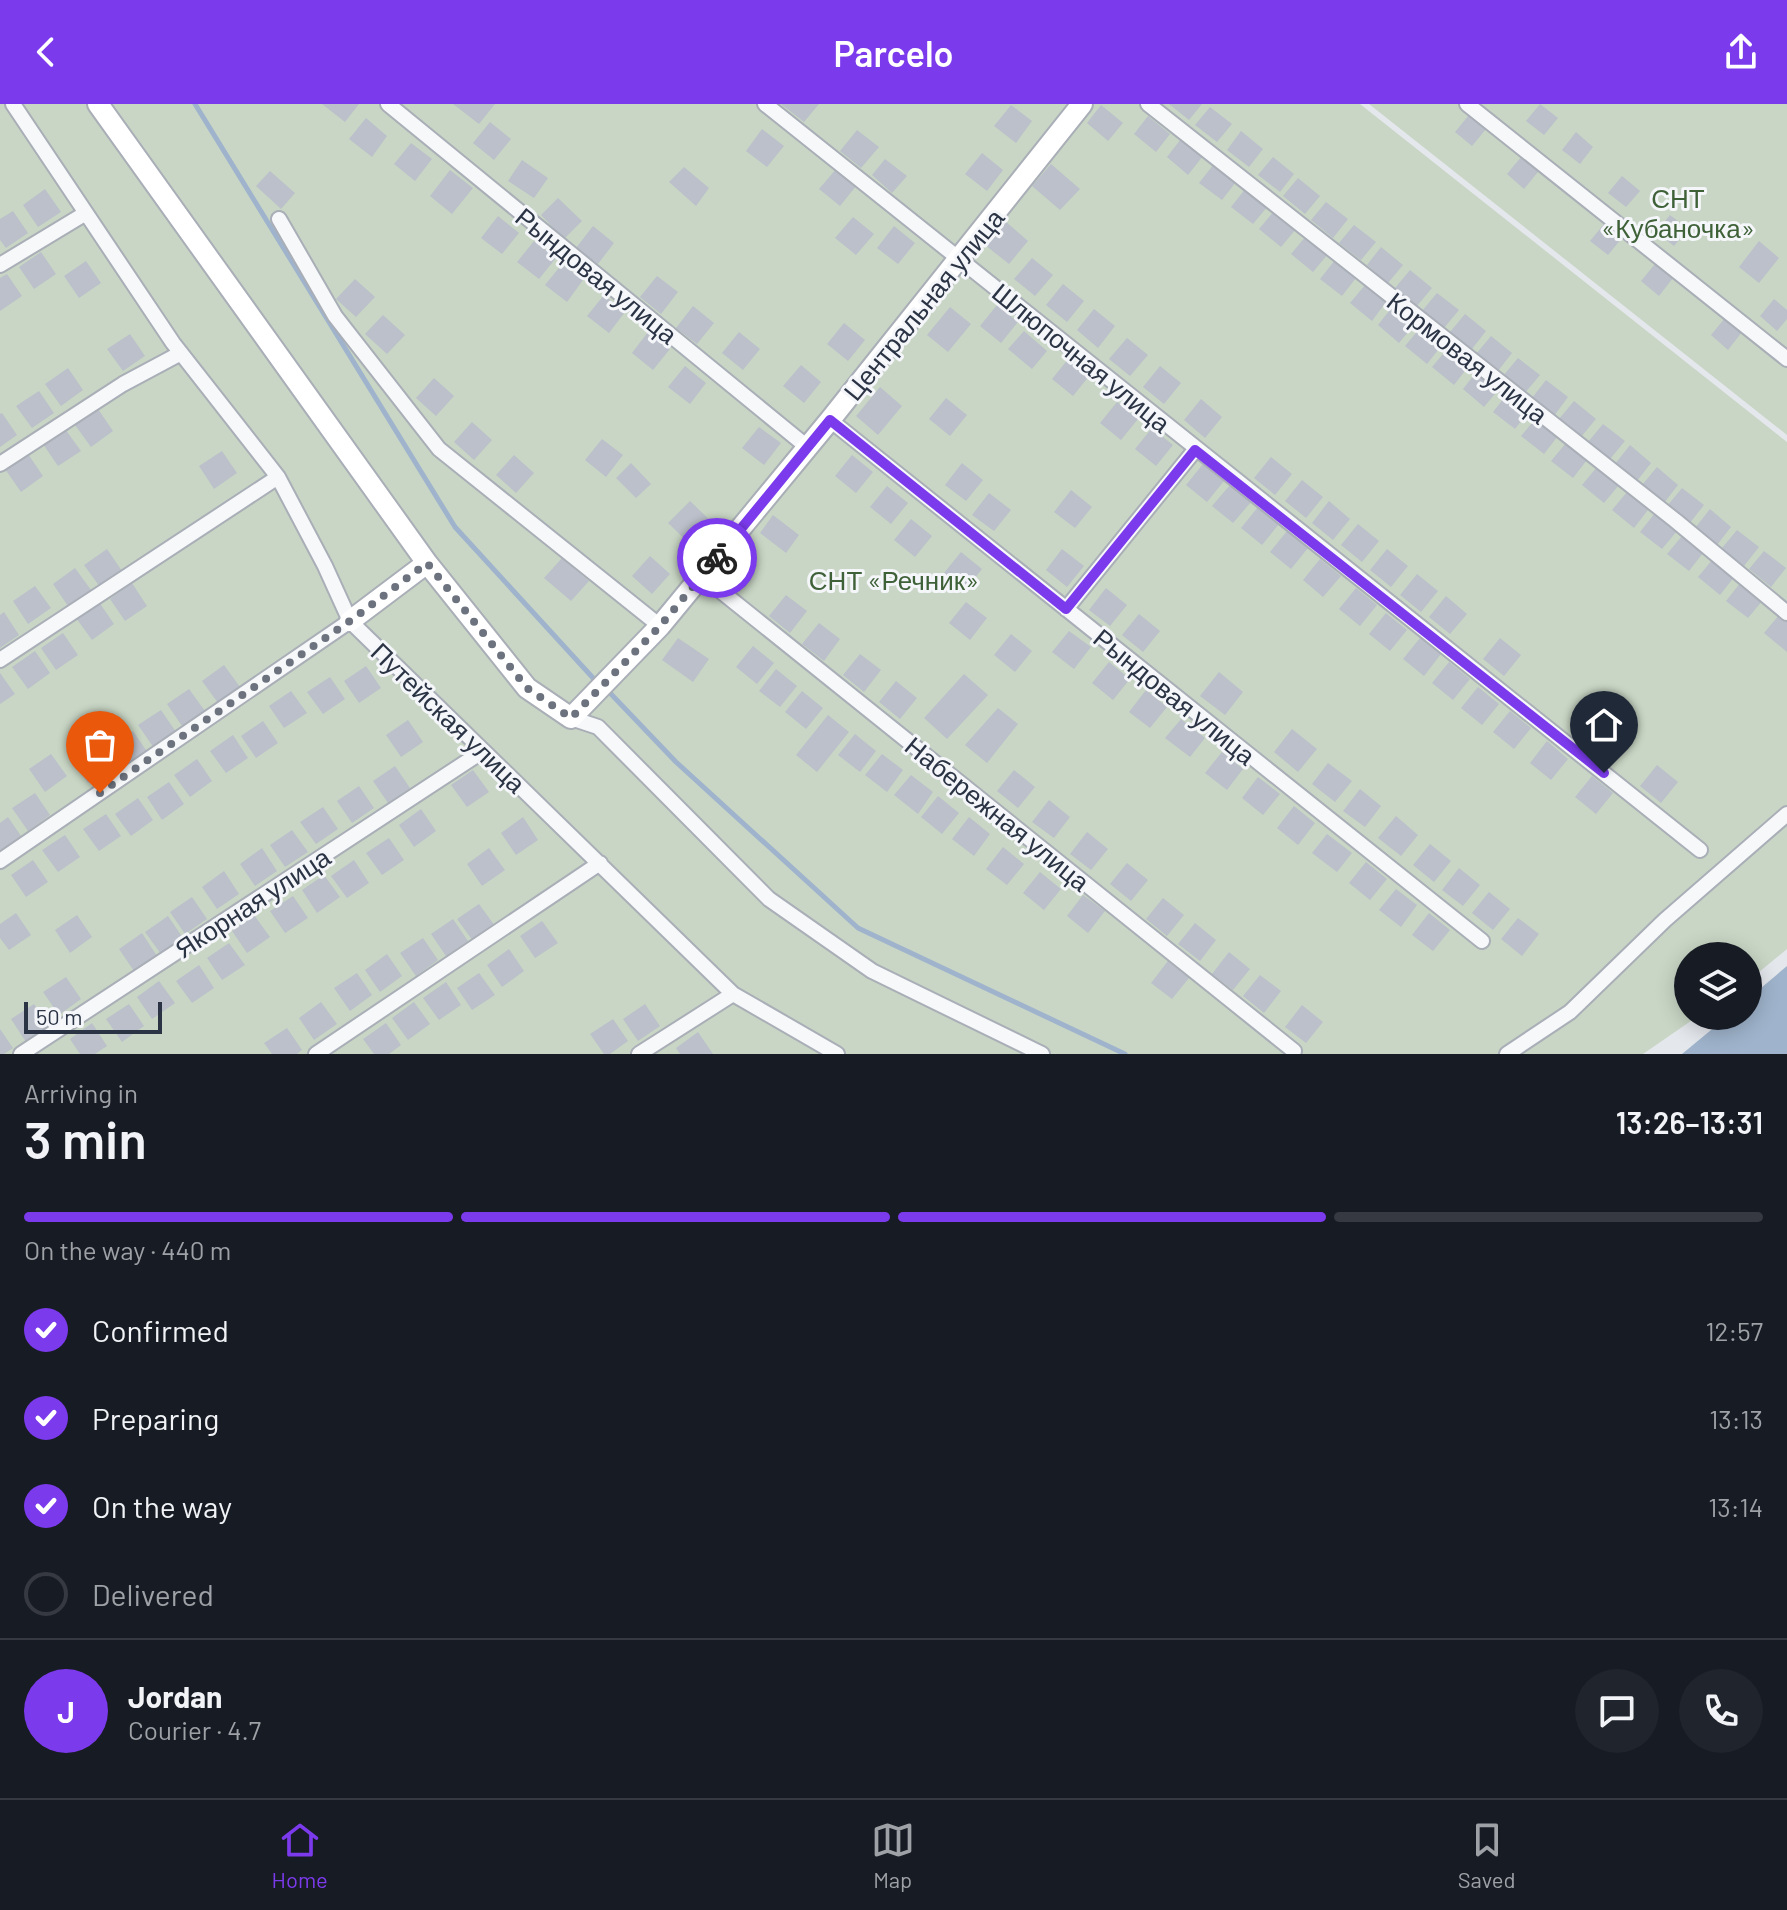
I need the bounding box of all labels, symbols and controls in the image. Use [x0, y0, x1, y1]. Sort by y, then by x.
icon: back [24, 30, 68, 74]
icon: share [1719, 30, 1763, 74]
text: Parcelo [833, 31, 954, 74]
park label: СНТ «Кубаночка» [1601, 182, 1755, 243]
street label: Рындовая улица [510, 200, 684, 350]
street label: Центральная улица [836, 202, 1010, 406]
street label: Шлюпочная улица [987, 276, 1177, 438]
street label: Кормовая улица [1382, 285, 1555, 430]
courier [677, 518, 757, 598]
icon: bike [695, 536, 739, 580]
park label: СНТ «Речник» [809, 564, 979, 595]
street label: Рындовая улица [1088, 621, 1262, 771]
street label: Путейская улица [365, 636, 533, 799]
pin [1570, 691, 1638, 773]
icon: home [1582, 703, 1626, 747]
pin [66, 711, 134, 793]
icon: bag [78, 723, 122, 767]
street label: Набережная улица [900, 729, 1097, 897]
street label: Якорная улица [169, 840, 336, 964]
map controls [1674, 942, 1762, 1030]
button: layers [1674, 942, 1762, 1030]
scale bar [24, 998, 162, 1034]
text: 50 m [36, 1003, 82, 1029]
text: Arriving in [24, 1077, 138, 1108]
text: 13:26–13:31 [1616, 1104, 1763, 1140]
text: 3 min [24, 1107, 147, 1169]
text: On the way · 440 m [24, 1234, 231, 1265]
icon: check [24, 1308, 68, 1352]
text: Confirmed [92, 1312, 229, 1348]
text: 12:57 [1705, 1315, 1763, 1346]
icon: check [24, 1396, 68, 1440]
text: Preparing [92, 1400, 219, 1436]
text: 13:13 [1709, 1403, 1763, 1434]
icon: check [24, 1484, 68, 1528]
text: On the way [92, 1488, 232, 1524]
text: 13:14 [1708, 1491, 1763, 1522]
text: Delivered [92, 1576, 214, 1612]
button: chat [1575, 1669, 1659, 1753]
button: phone [1679, 1669, 1763, 1753]
text: Jordan [128, 1678, 223, 1714]
text: J [57, 1693, 75, 1729]
text: Courier · 4.7 [128, 1714, 261, 1745]
tab: Home [272, 1818, 328, 1892]
tab: Map [871, 1818, 915, 1892]
tab: Saved [1458, 1818, 1515, 1892]

